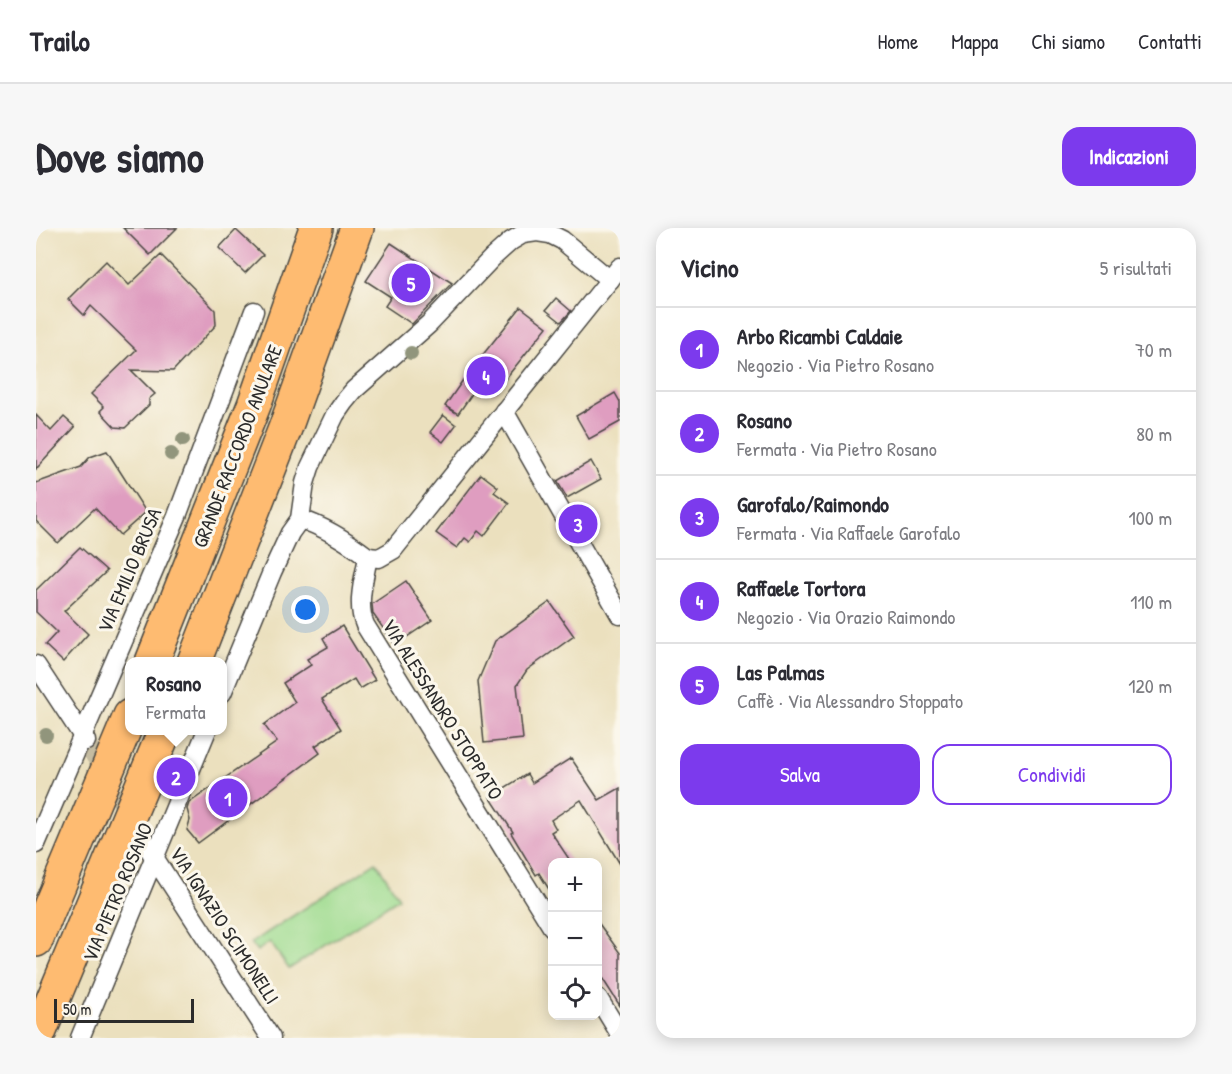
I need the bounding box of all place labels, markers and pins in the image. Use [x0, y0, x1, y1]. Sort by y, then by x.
pin: 5 [392, 260, 430, 306]
pin: 4 [466, 354, 506, 398]
pin: 3 [558, 502, 598, 546]
pin: 2 [156, 754, 196, 800]
pin: 1 [208, 776, 248, 820]

